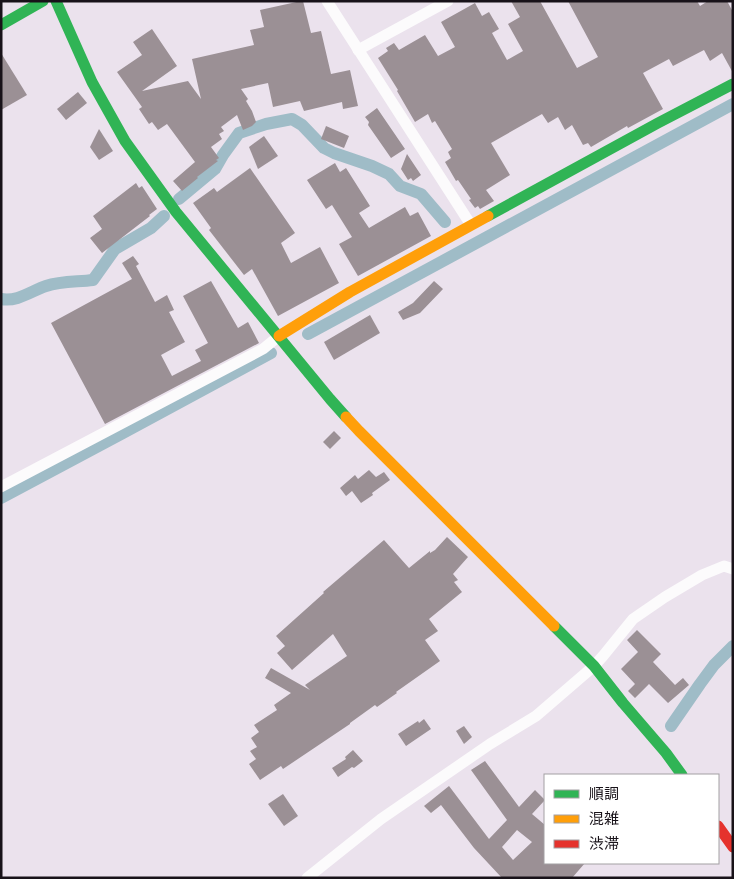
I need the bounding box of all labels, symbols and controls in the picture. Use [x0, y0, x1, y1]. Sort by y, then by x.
legend [544, 774, 719, 864]
text: 順調 [589, 785, 619, 803]
text: 混雑 [589, 810, 619, 828]
text: 渋滞 [589, 835, 619, 853]

